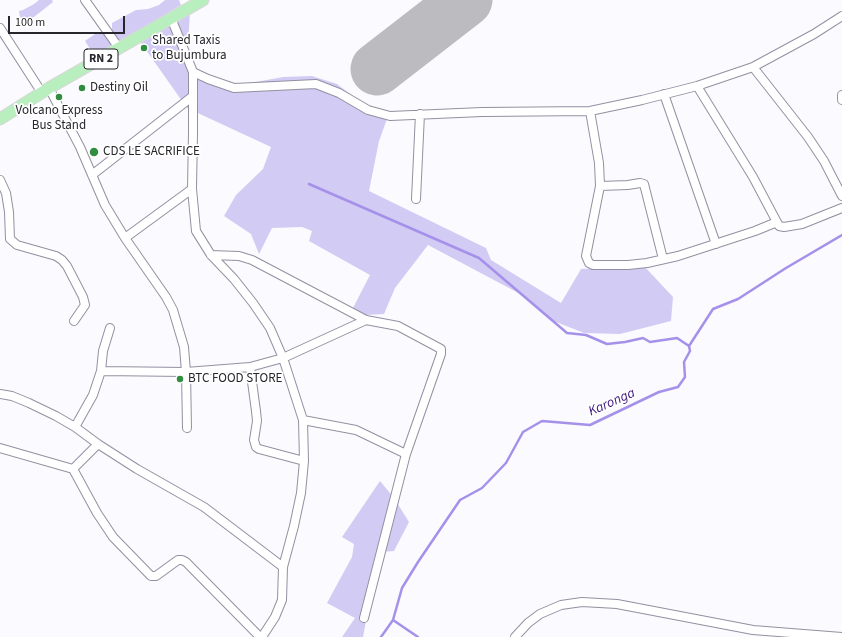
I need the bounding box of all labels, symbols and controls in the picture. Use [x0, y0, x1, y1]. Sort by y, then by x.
scale bar [10, 8, 127, 34]
text: 100 m [15, 14, 45, 31]
place label: Shared Taxis to Bujumbura [152, 33, 227, 64]
marker: Shared Taxis to Bujumbura [139, 43, 149, 53]
road number: RN 2 [84, 49, 118, 69]
place label: Destiny Oil [90, 80, 148, 96]
marker: Destiny Oil [77, 83, 87, 93]
marker: Volcano Express Bus Stand [54, 92, 64, 102]
place label: Volcano Express Bus Stand [15, 103, 103, 134]
place label: CDS LE SACRIFICE [103, 144, 200, 160]
marker: CDS LE SACRIFICE [88, 146, 100, 158]
place label: BTC FOOD STORE [188, 371, 282, 387]
marker: BTC FOOD STORE [175, 374, 185, 384]
water label: Karonga [586, 385, 638, 421]

